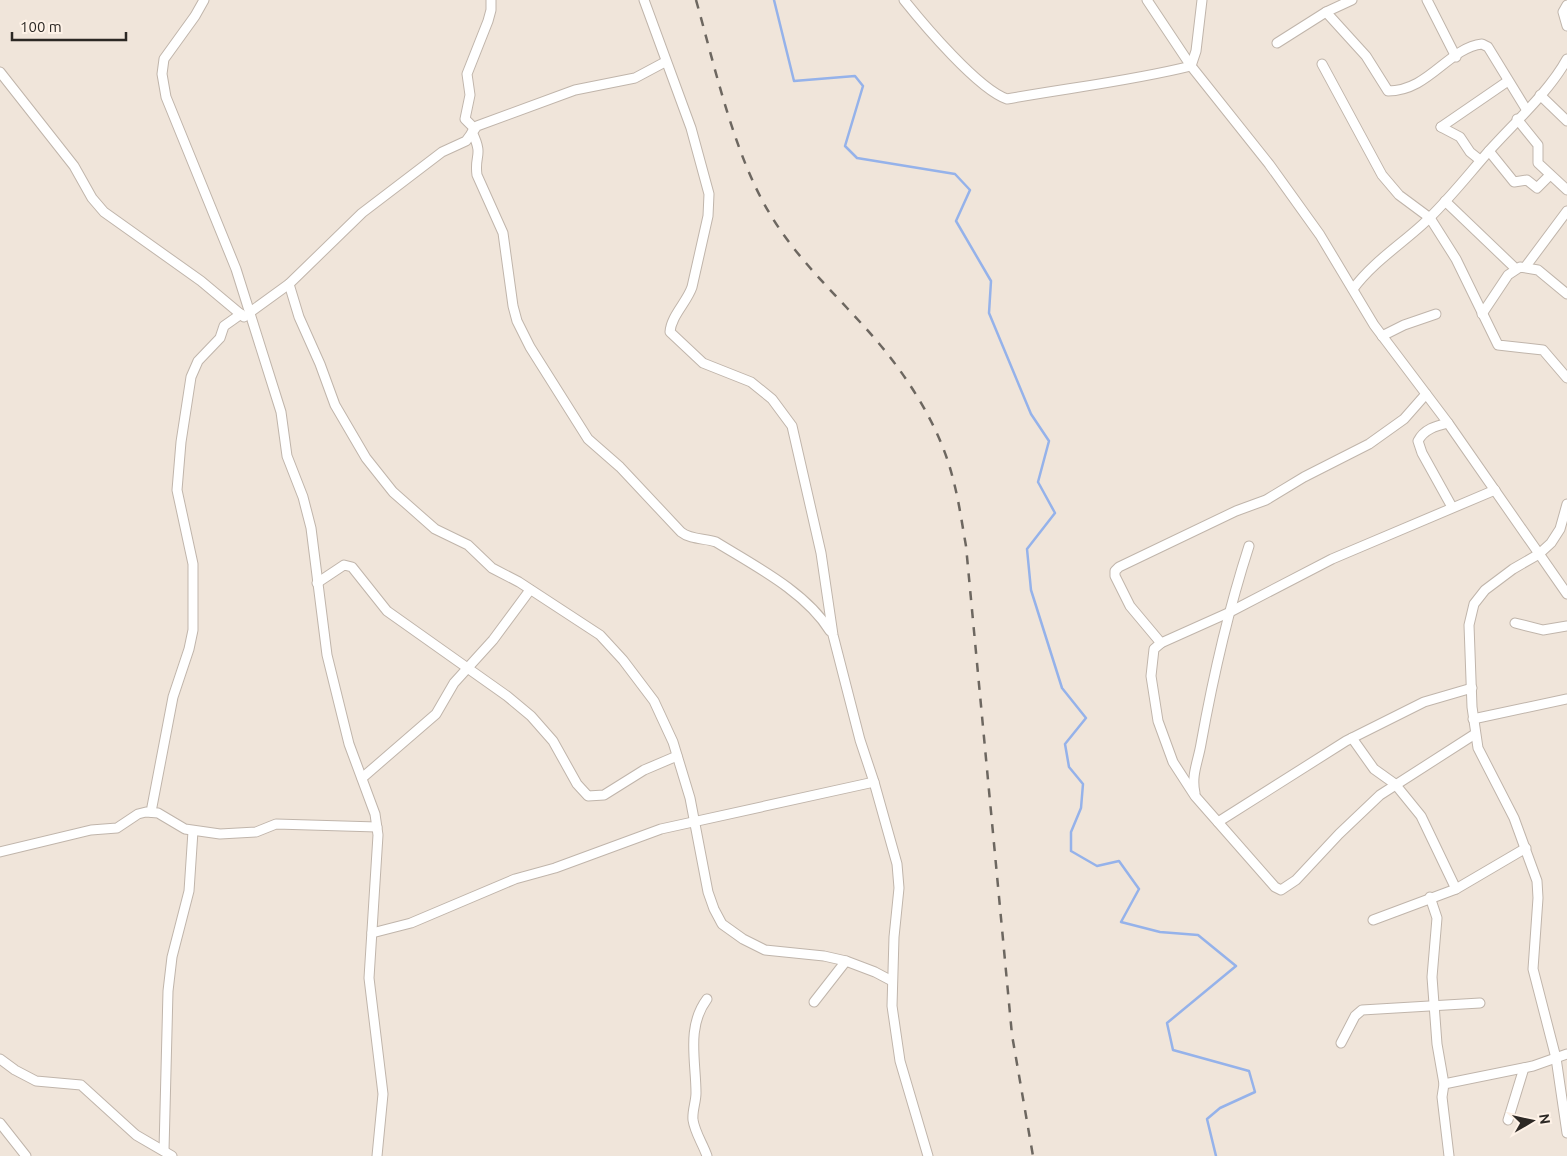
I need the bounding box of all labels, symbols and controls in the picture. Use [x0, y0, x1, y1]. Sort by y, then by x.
scale bar [12, 10, 126, 42]
text: 100 m [20, 18, 62, 35]
north arrow [1507, 1096, 1557, 1146]
text: N [1536, 1113, 1554, 1125]

